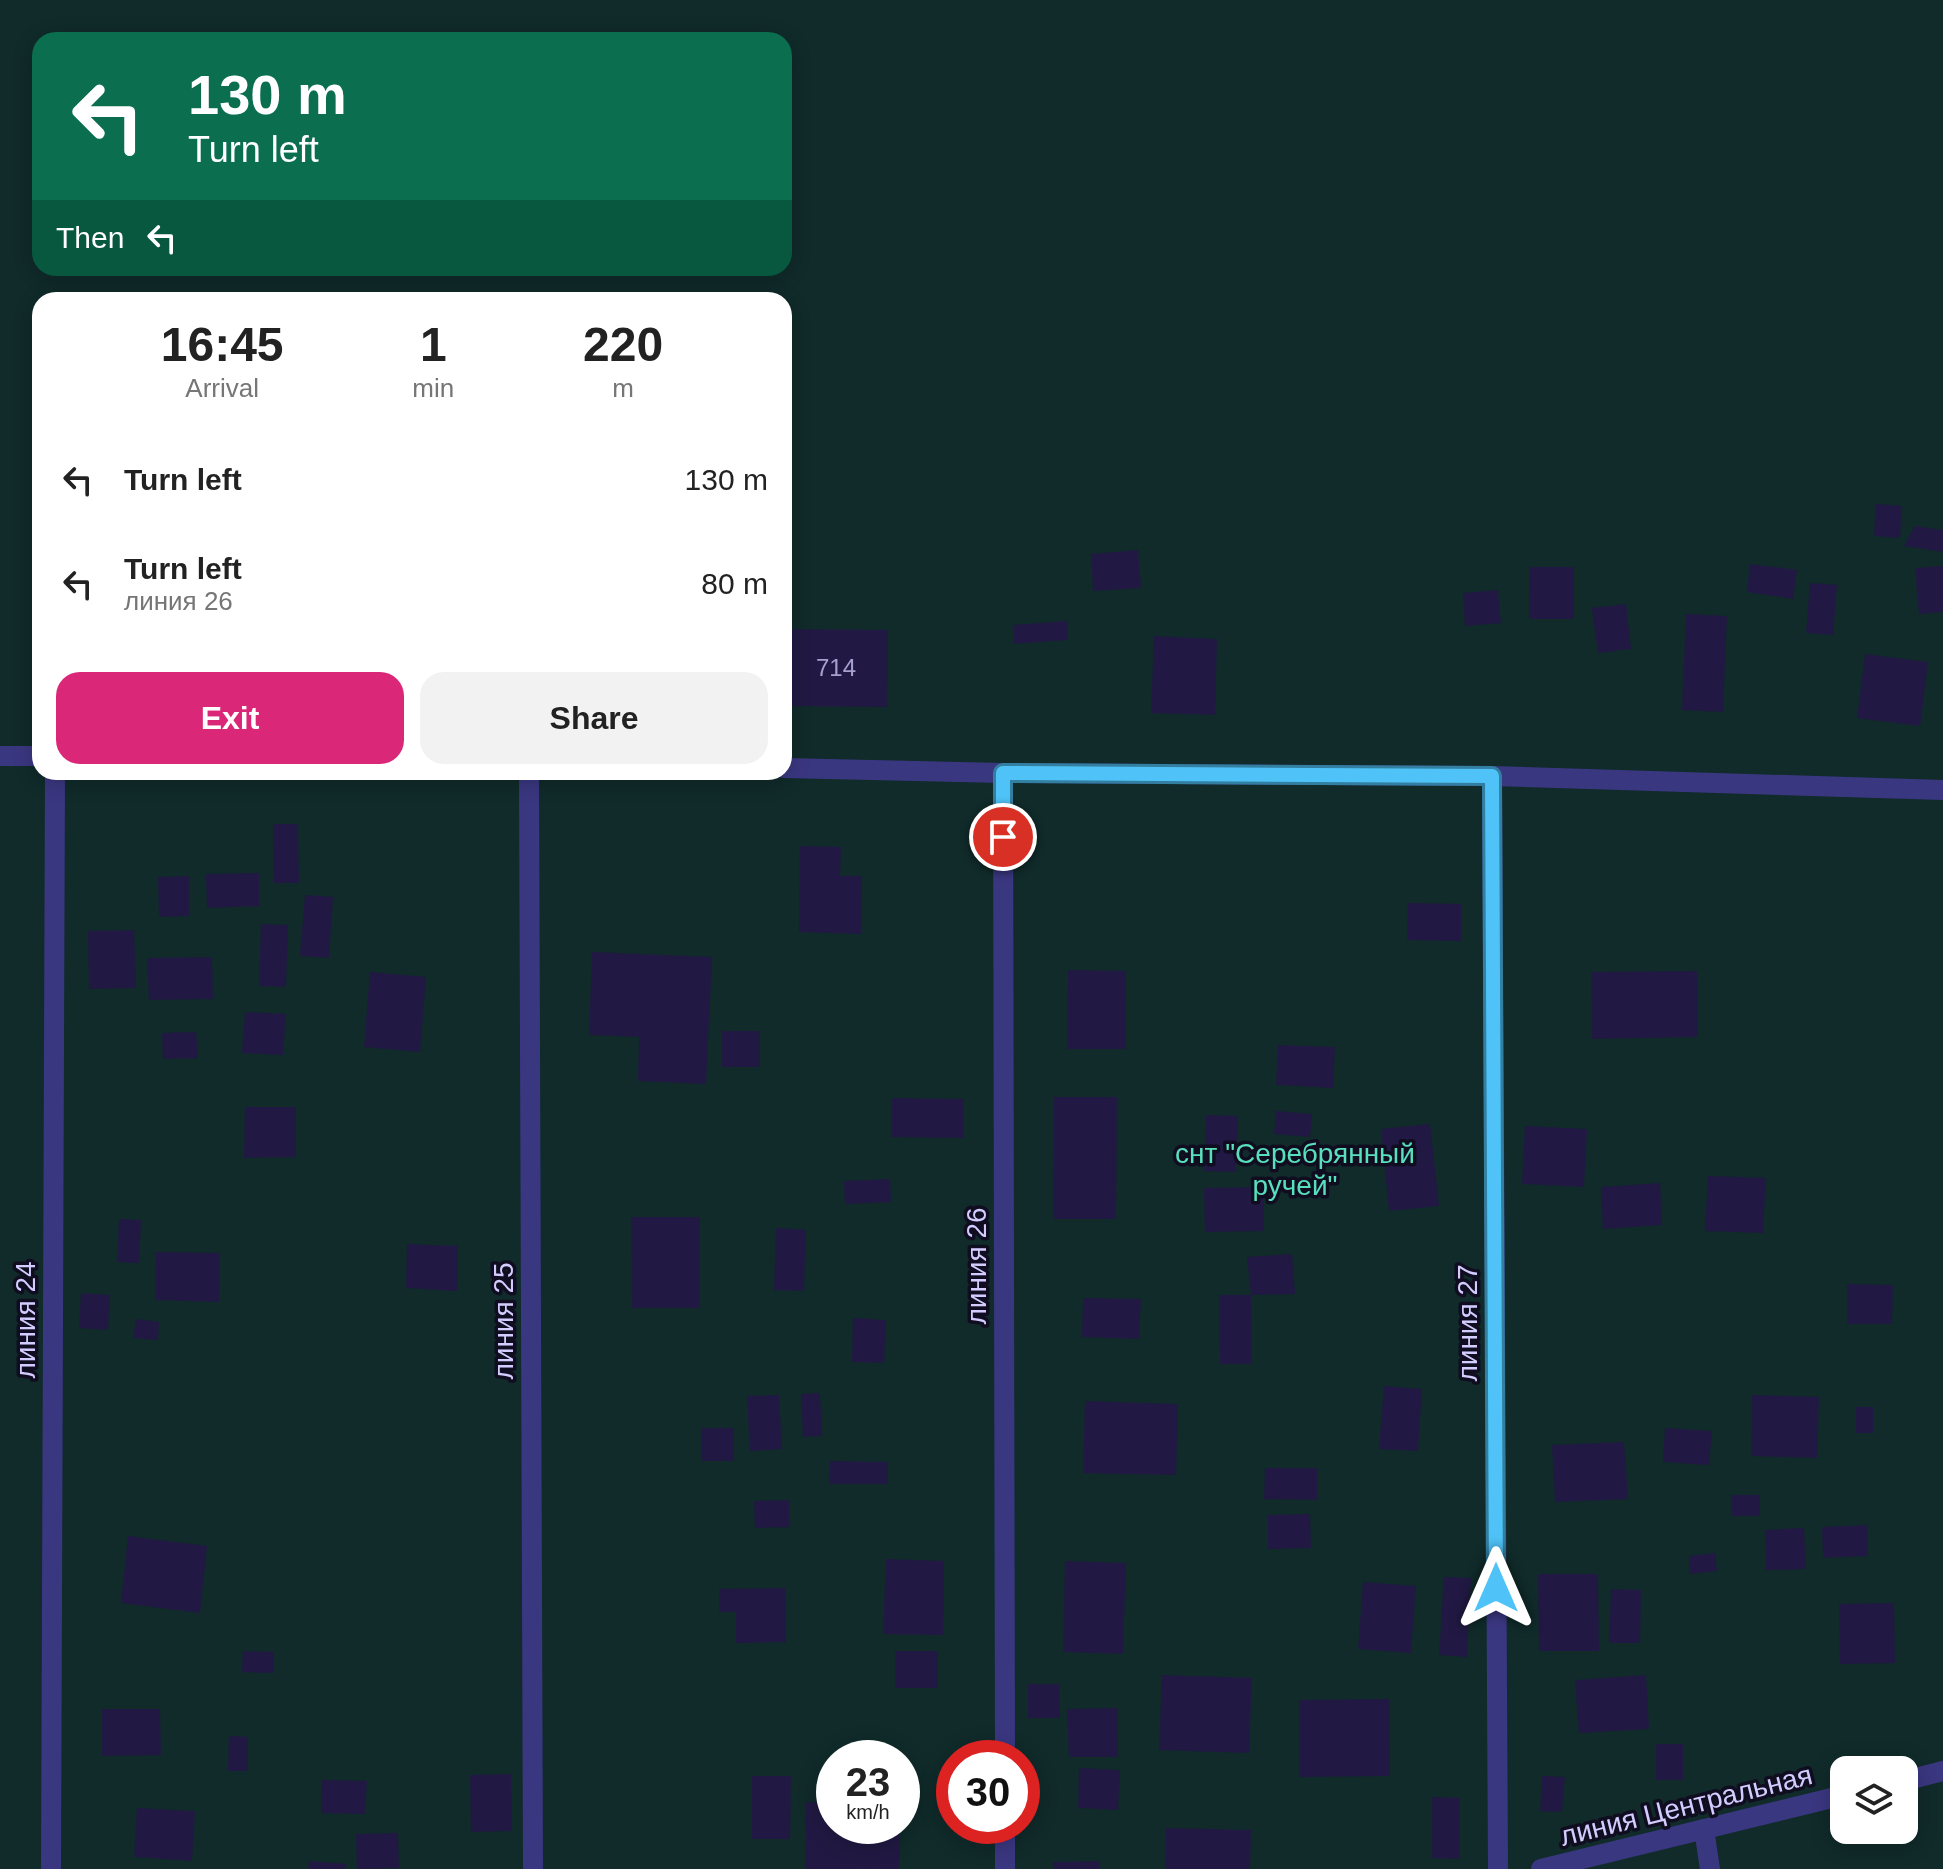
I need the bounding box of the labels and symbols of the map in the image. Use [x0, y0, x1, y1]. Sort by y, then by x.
house number: 714 [816, 654, 856, 681]
pin [969, 803, 1037, 871]
park label: снт "Серебрянный ручей" [1175, 1138, 1415, 1201]
street label: линия 26 [961, 1207, 992, 1325]
street label: линия 24 [10, 1261, 41, 1379]
street label: линия 25 [488, 1262, 519, 1380]
street label: линия 27 [1452, 1264, 1483, 1382]
position arrow [1454, 1546, 1538, 1630]
speed limit sign: 30 [936, 1740, 1040, 1844]
street label: линия Центральная [1557, 1759, 1815, 1852]

